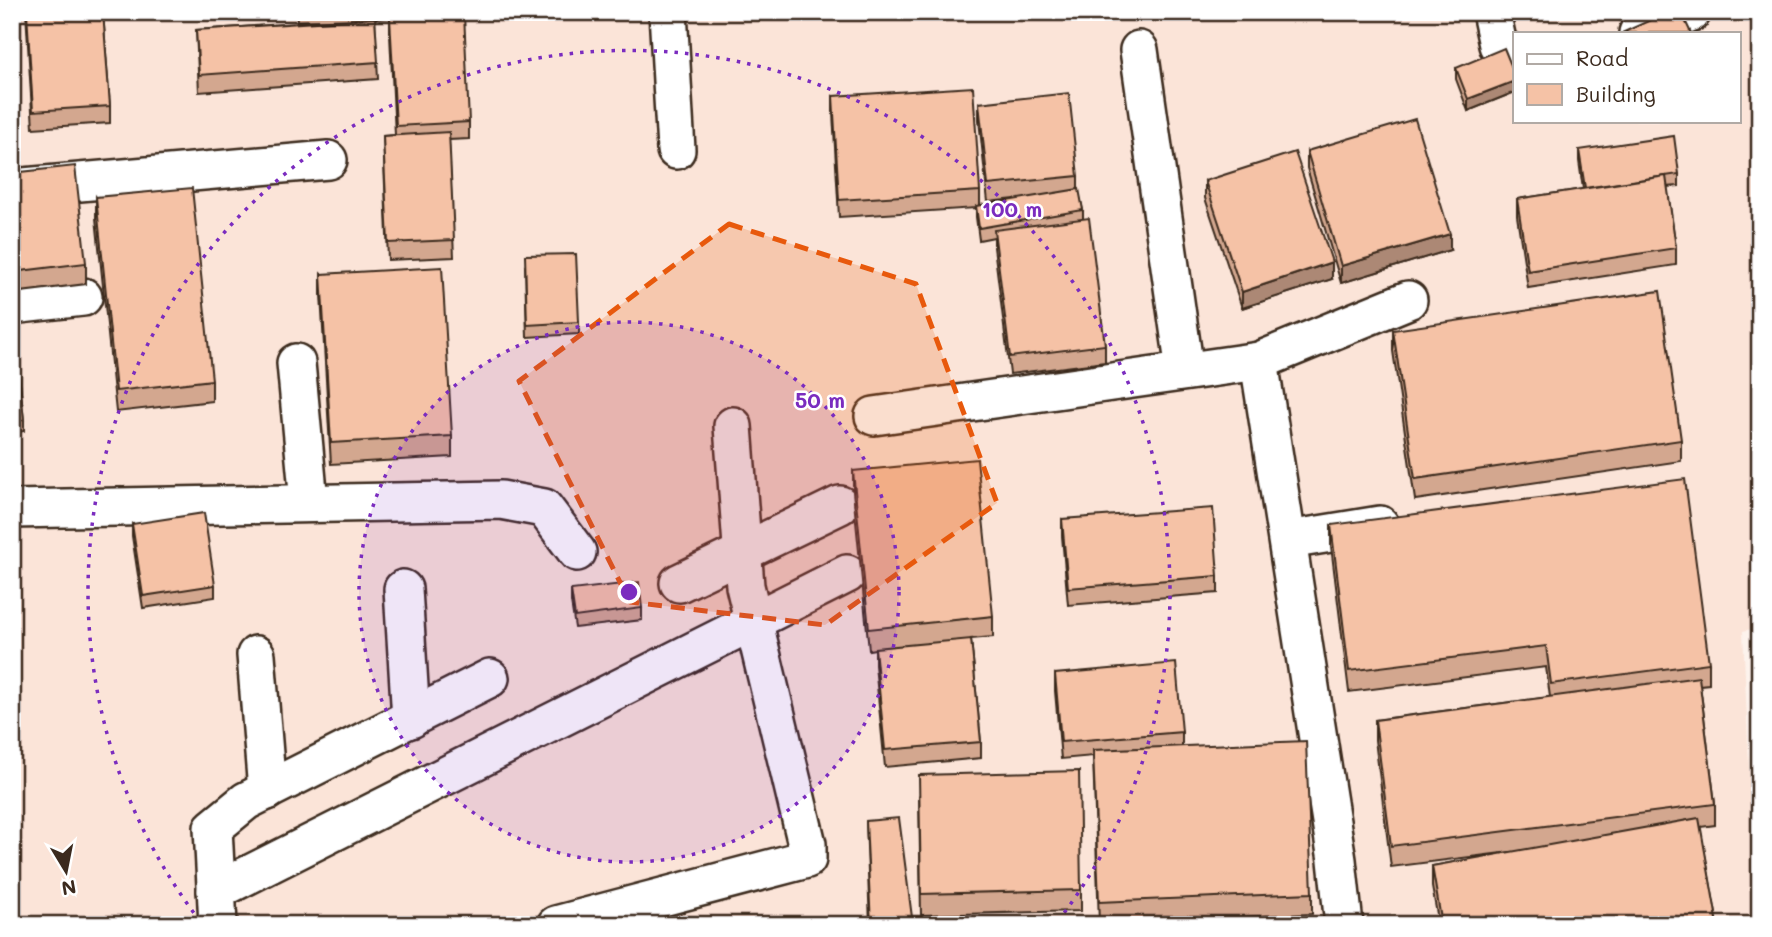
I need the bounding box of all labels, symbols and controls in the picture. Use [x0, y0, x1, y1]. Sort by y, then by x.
legend [1513, 32, 1740, 122]
text: Road [1576, 44, 1628, 71]
text: Building [1576, 80, 1656, 107]
text: 100 m [982, 195, 1042, 222]
text: 50 m [795, 386, 845, 413]
centre of rings [617, 580, 641, 604]
north arrow [32, 836, 102, 906]
text: N [60, 875, 78, 902]

